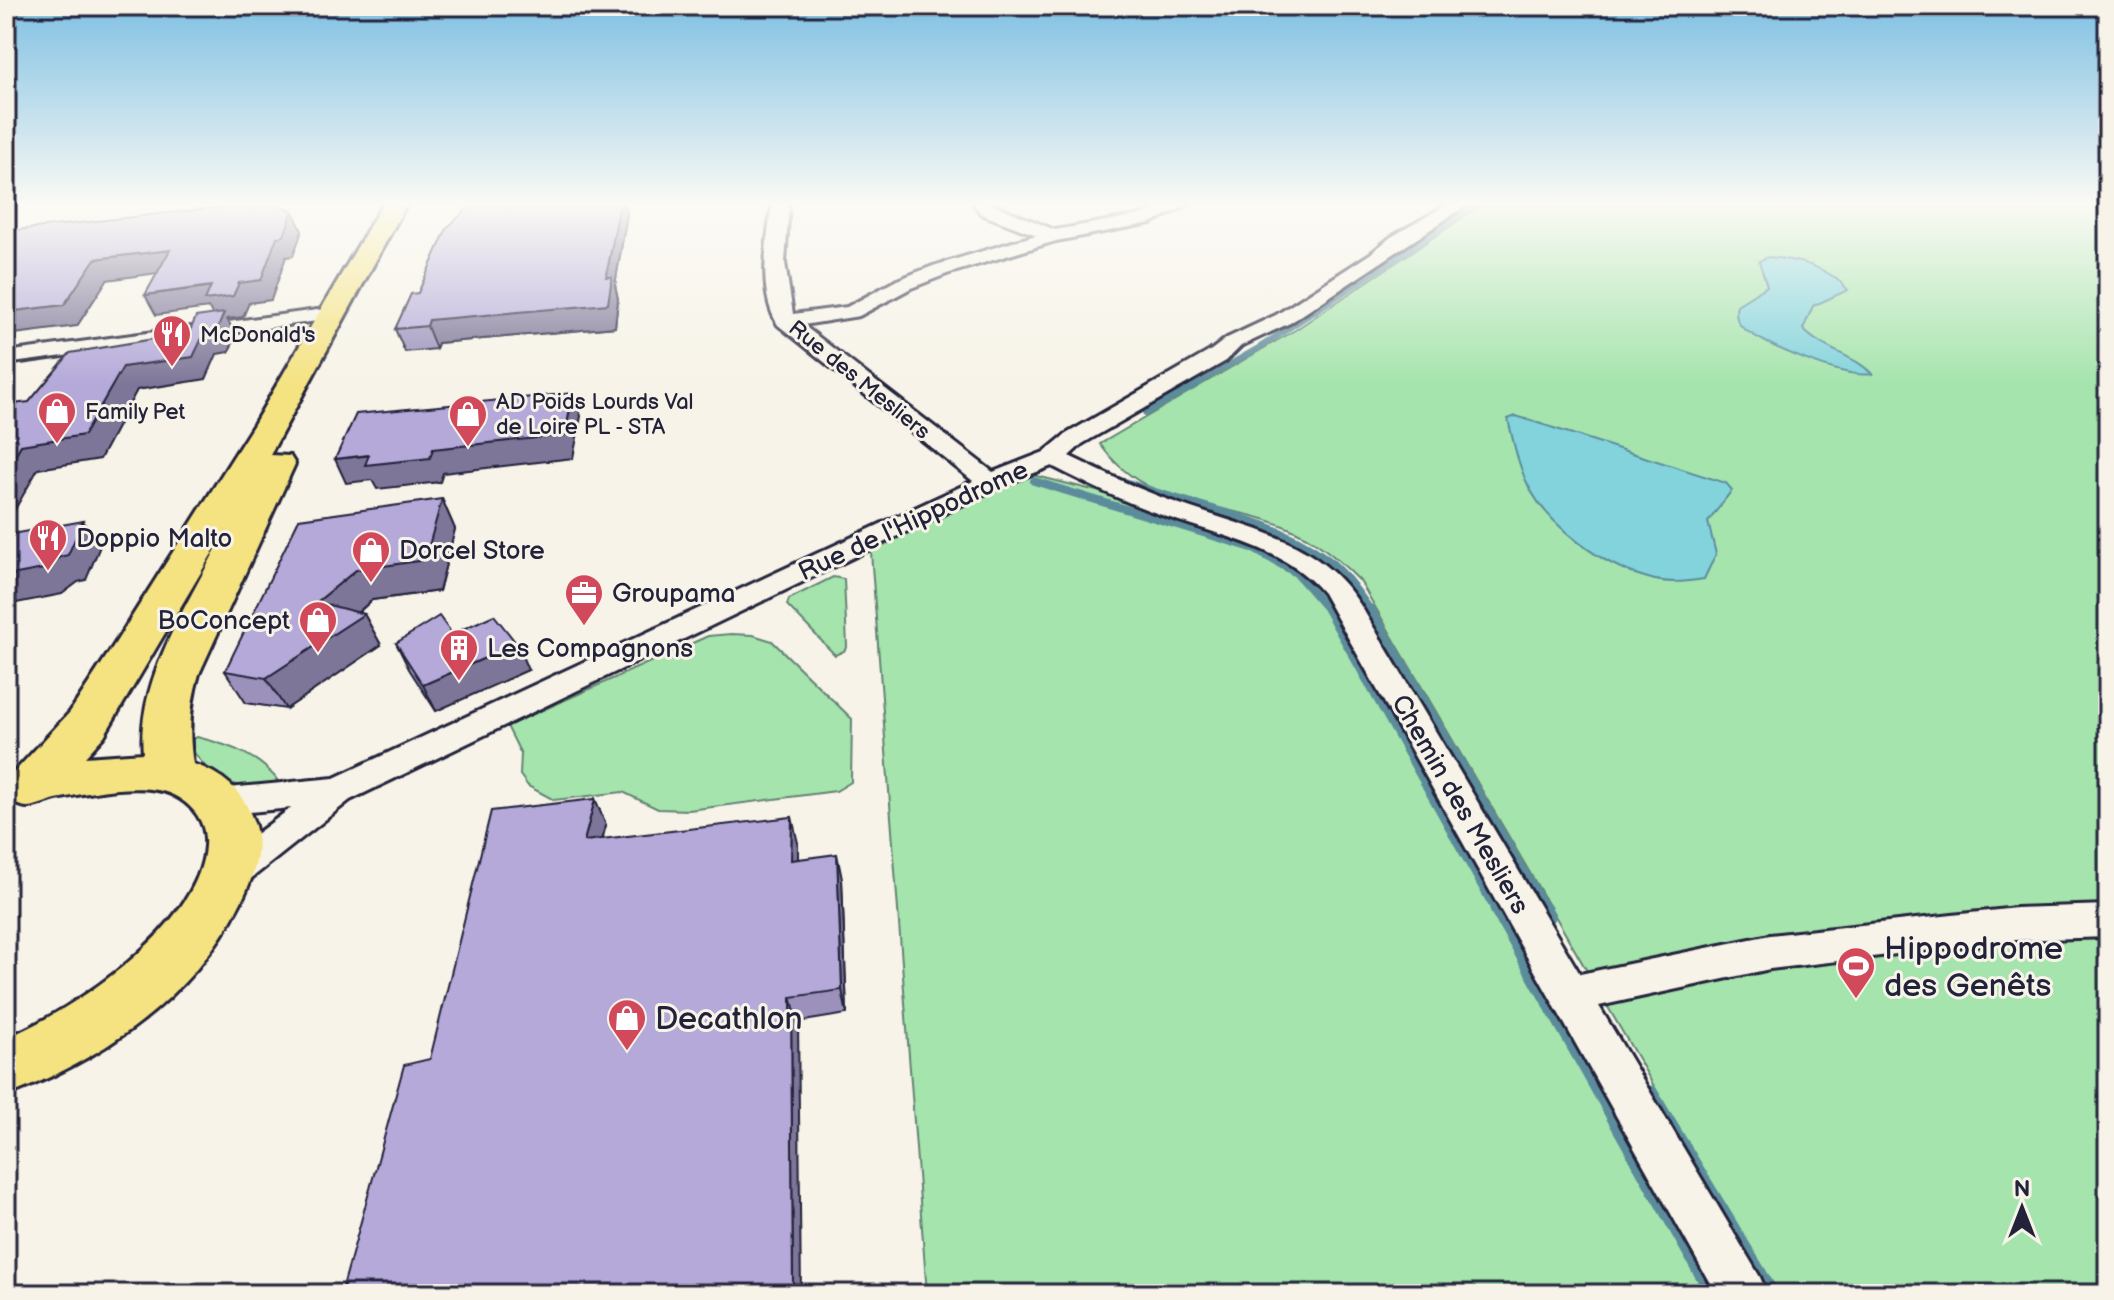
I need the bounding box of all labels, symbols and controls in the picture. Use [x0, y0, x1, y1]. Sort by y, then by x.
restaurant icon: McDonald's [151, 313, 193, 368]
street label: Rue des Mesliers [783, 315, 935, 446]
place label: McDonald's [200, 322, 316, 349]
place label: AD Poids Lourds Val de Loire PL - STA [496, 389, 694, 441]
shop icon: Family Pet [36, 390, 78, 445]
shop icon: AD Poids Lourds Val de Loire PL - STA [447, 393, 489, 448]
place label: Family Pet [85, 399, 186, 426]
street label: Rue de l'Hippodrome [794, 455, 1033, 588]
restaurant icon: Doppio Malto [27, 517, 69, 572]
place label: Doppio Malto [76, 524, 232, 555]
shop icon: Dorcel Store [350, 529, 392, 584]
place label: Dorcel Store [399, 536, 545, 567]
office icon: Groupama [563, 572, 605, 627]
place label: Groupama [612, 579, 735, 610]
shop icon: BoConcept [297, 599, 339, 654]
place label: BoConcept [158, 606, 290, 637]
building icon: Les Compagnons [438, 627, 480, 682]
place label: Les Compagnons [487, 634, 693, 665]
street label: Chemin des Mesliers [1384, 690, 1535, 920]
place label: Hippodrome des Genêts [1884, 930, 2063, 1006]
sports icon: Hippodrome des Genêts [1835, 945, 1877, 1000]
shop icon: Decathlon [606, 997, 648, 1052]
place label: Decathlon [655, 1000, 803, 1039]
north arrow [1982, 1168, 2062, 1248]
text: N [2014, 1176, 2030, 1203]

